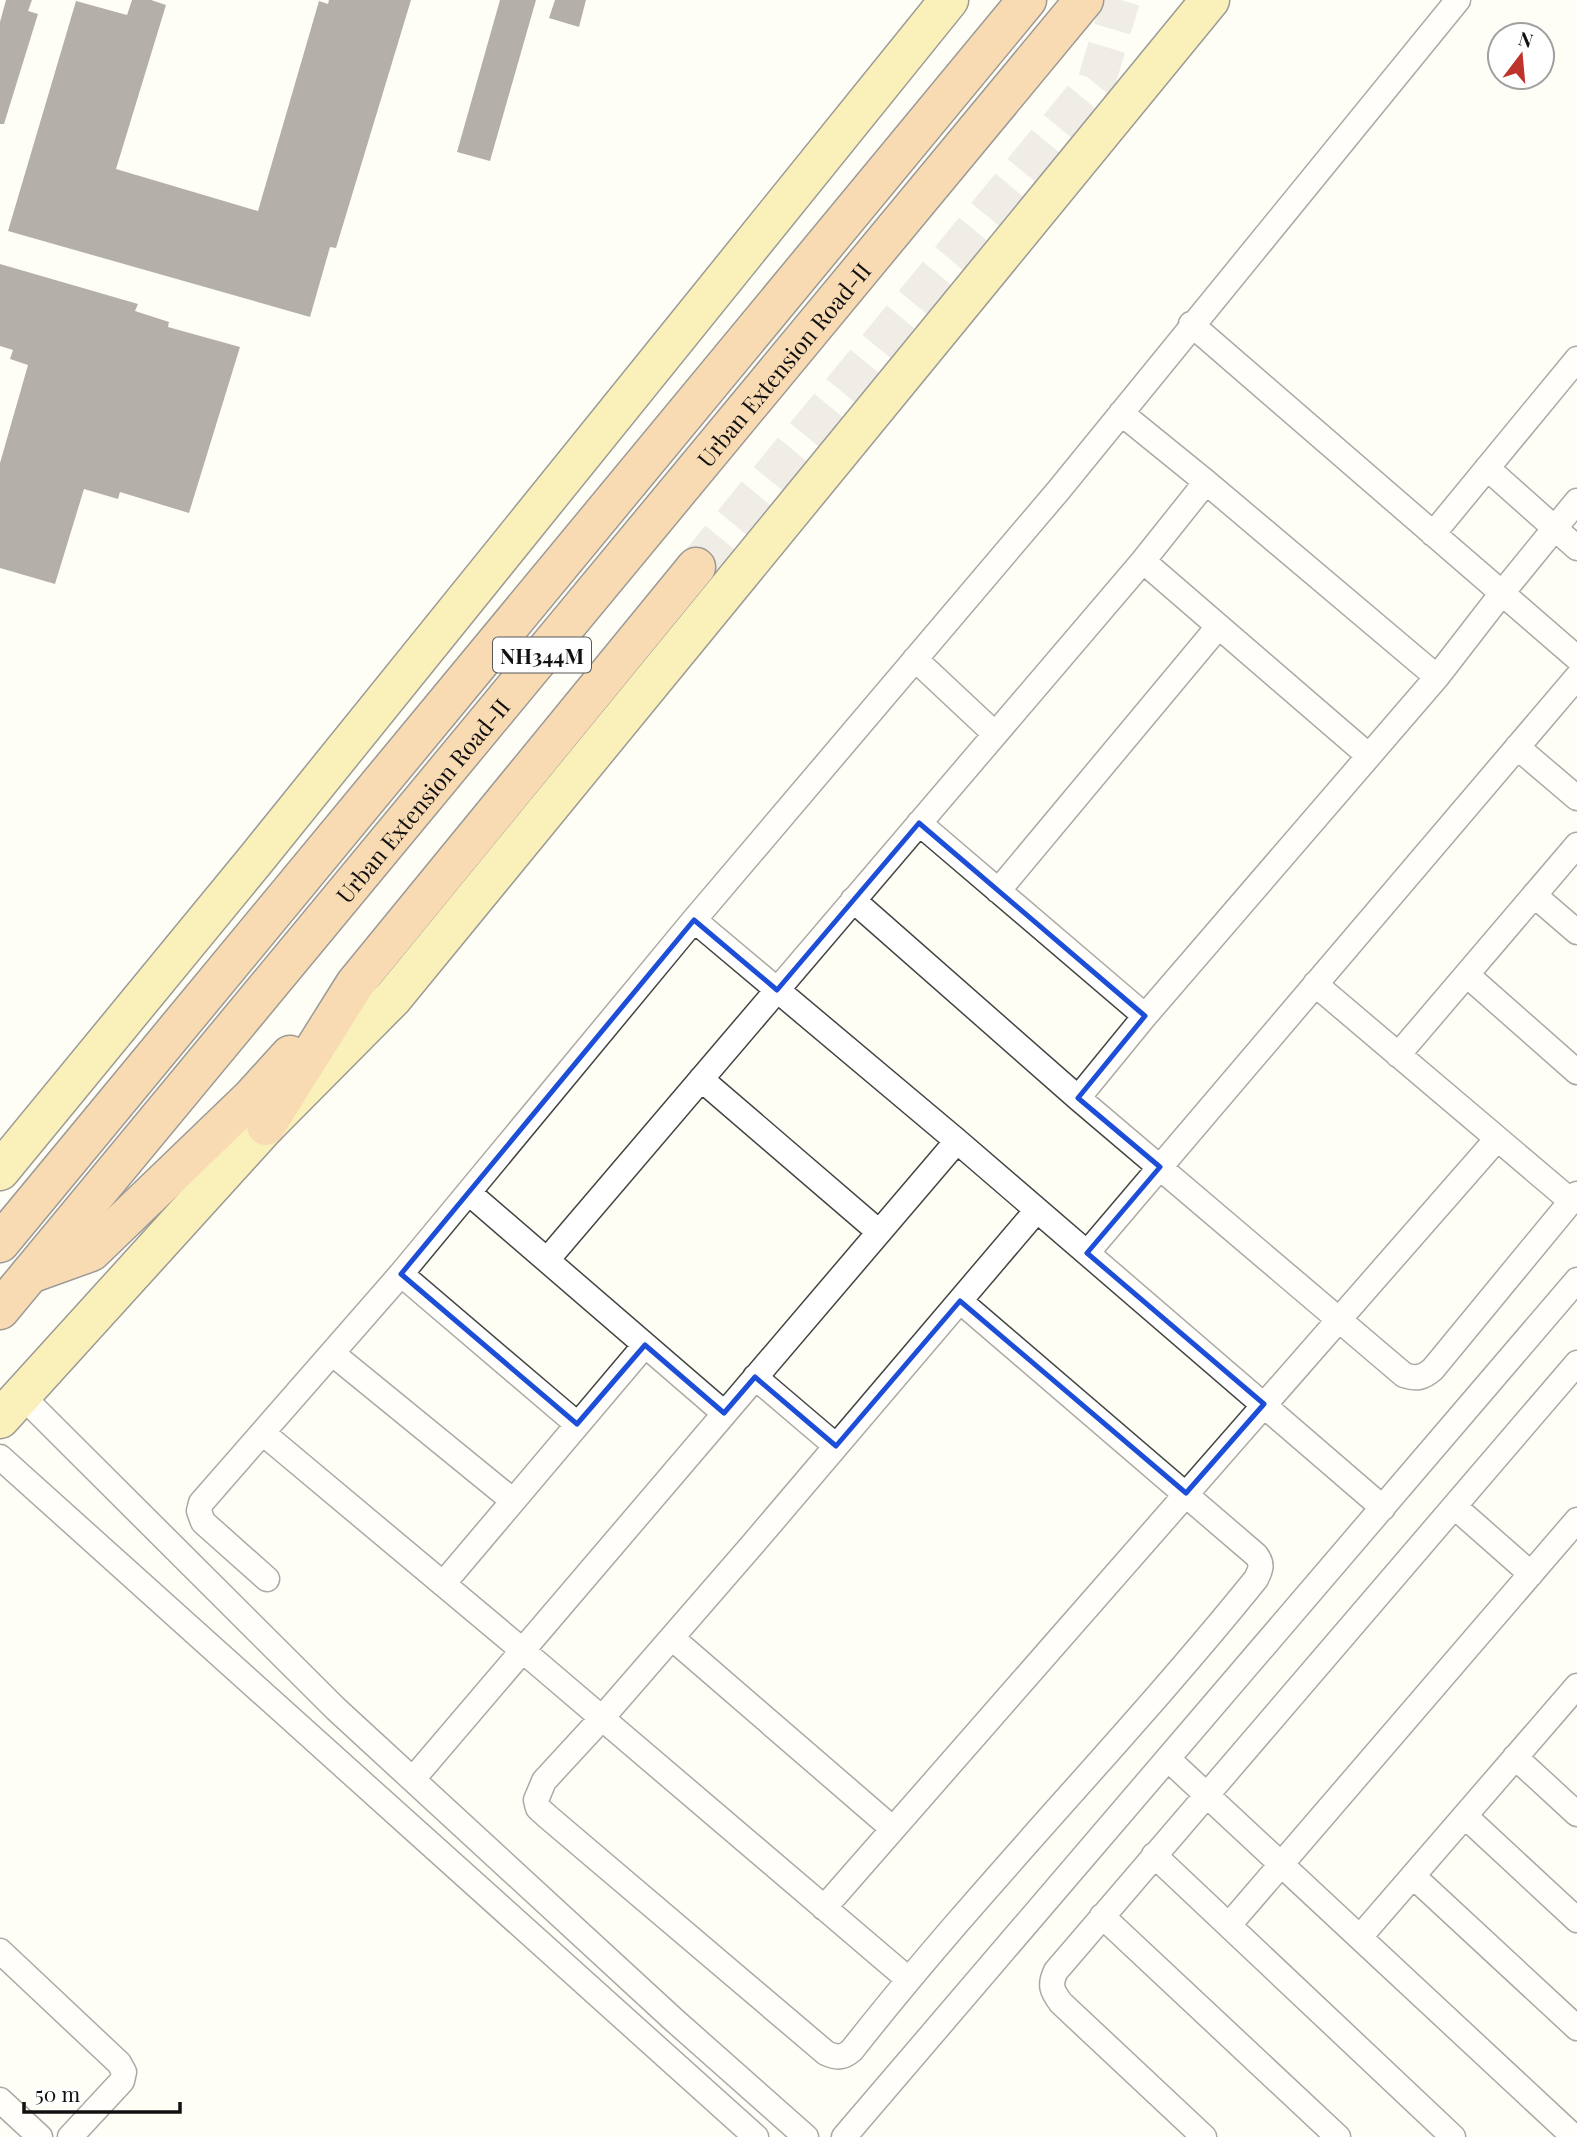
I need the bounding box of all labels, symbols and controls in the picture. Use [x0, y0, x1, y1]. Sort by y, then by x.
north arrow [1486, 21, 1556, 91]
text: N [1516, 24, 1536, 53]
street label: Urban Extension Road-II [689, 255, 877, 473]
road number: NH344M [493, 638, 591, 672]
street label: Urban Extension Road-II [328, 691, 516, 909]
scale bar [24, 2070, 180, 2114]
text: 50 m [35, 2079, 81, 2107]

